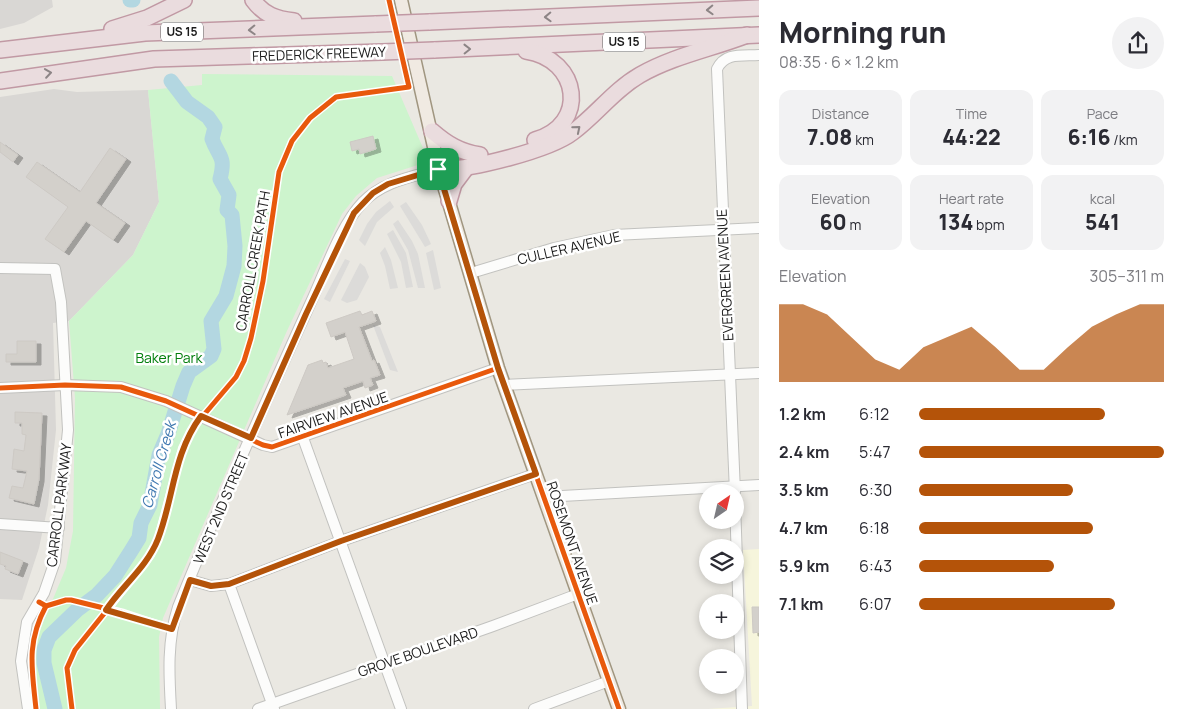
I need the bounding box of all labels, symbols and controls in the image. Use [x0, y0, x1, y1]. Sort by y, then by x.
one-way arrow [706, 5, 714, 15]
one-way arrow [544, 12, 552, 22]
text: Morning run [779, 13, 946, 51]
button: share [1112, 17, 1164, 69]
road number: US 15 [161, 22, 203, 42]
one-way arrow [247, 24, 255, 35]
road number: US 15 [603, 32, 645, 52]
street label: FREDERICK FREEWAY [252, 42, 386, 65]
one-way arrow [463, 43, 471, 54]
text: 08:35 · 6 × 1.2 km [779, 51, 899, 73]
one-way arrow [44, 68, 52, 79]
text: Distance [812, 104, 869, 123]
text: Time [956, 104, 987, 123]
text: Pace [1087, 104, 1118, 123]
text: 7.08 [807, 123, 852, 151]
text: 44:22 [942, 123, 1001, 151]
text: 6:16 [1067, 123, 1111, 151]
one-way arrow [571, 127, 580, 135]
text: km [852, 130, 874, 149]
text: /km [1111, 130, 1138, 149]
pin [417, 148, 459, 190]
icon: arrive [424, 155, 452, 183]
street label: CARROLL CREEK PATH [231, 189, 274, 333]
text: Elevation [811, 189, 870, 208]
text: Heart rate [939, 189, 1004, 208]
text: kcal [1090, 189, 1115, 208]
text: 60 [820, 208, 847, 236]
text: 134 [938, 208, 973, 236]
text: 541 [1085, 208, 1120, 236]
street label: EVERGREEN AVENUE [712, 209, 737, 341]
text: m [847, 215, 861, 234]
text: bpm [973, 215, 1005, 234]
street label: CULLER AVENUE [515, 226, 622, 269]
text: Elevation [779, 265, 847, 287]
text: 305–311 m [1089, 265, 1164, 287]
park label: Baker Park [135, 348, 204, 367]
street label: FAIRVIEW AVENUE [275, 387, 390, 442]
text: 1.2 km [779, 403, 826, 425]
text: 6:12 [859, 403, 889, 425]
water label: Carroll Creek [136, 416, 182, 511]
text: 2.4 km [779, 441, 829, 463]
text: 5:47 [859, 441, 891, 463]
street label: CARROLL PARKWAY [41, 442, 76, 568]
street label: WEST 2ND STREET [188, 448, 253, 567]
street label: ROSEMONT AVENUE [542, 479, 603, 607]
text: 3.5 km [779, 479, 829, 501]
text: 6:30 [859, 479, 892, 501]
north arrow [699, 484, 744, 529]
map controls [699, 484, 744, 694]
text: 4.7 km [779, 517, 828, 539]
text: 6:18 [859, 517, 889, 539]
button: layers [699, 539, 744, 584]
text: 5.9 km [779, 555, 829, 577]
text: 6:43 [859, 555, 892, 577]
text: 7.1 km [779, 593, 823, 615]
text: 6:07 [859, 593, 892, 615]
button: + [699, 594, 744, 639]
street label: GROVE BOULEVARD [355, 622, 480, 681]
button: − [699, 649, 744, 694]

